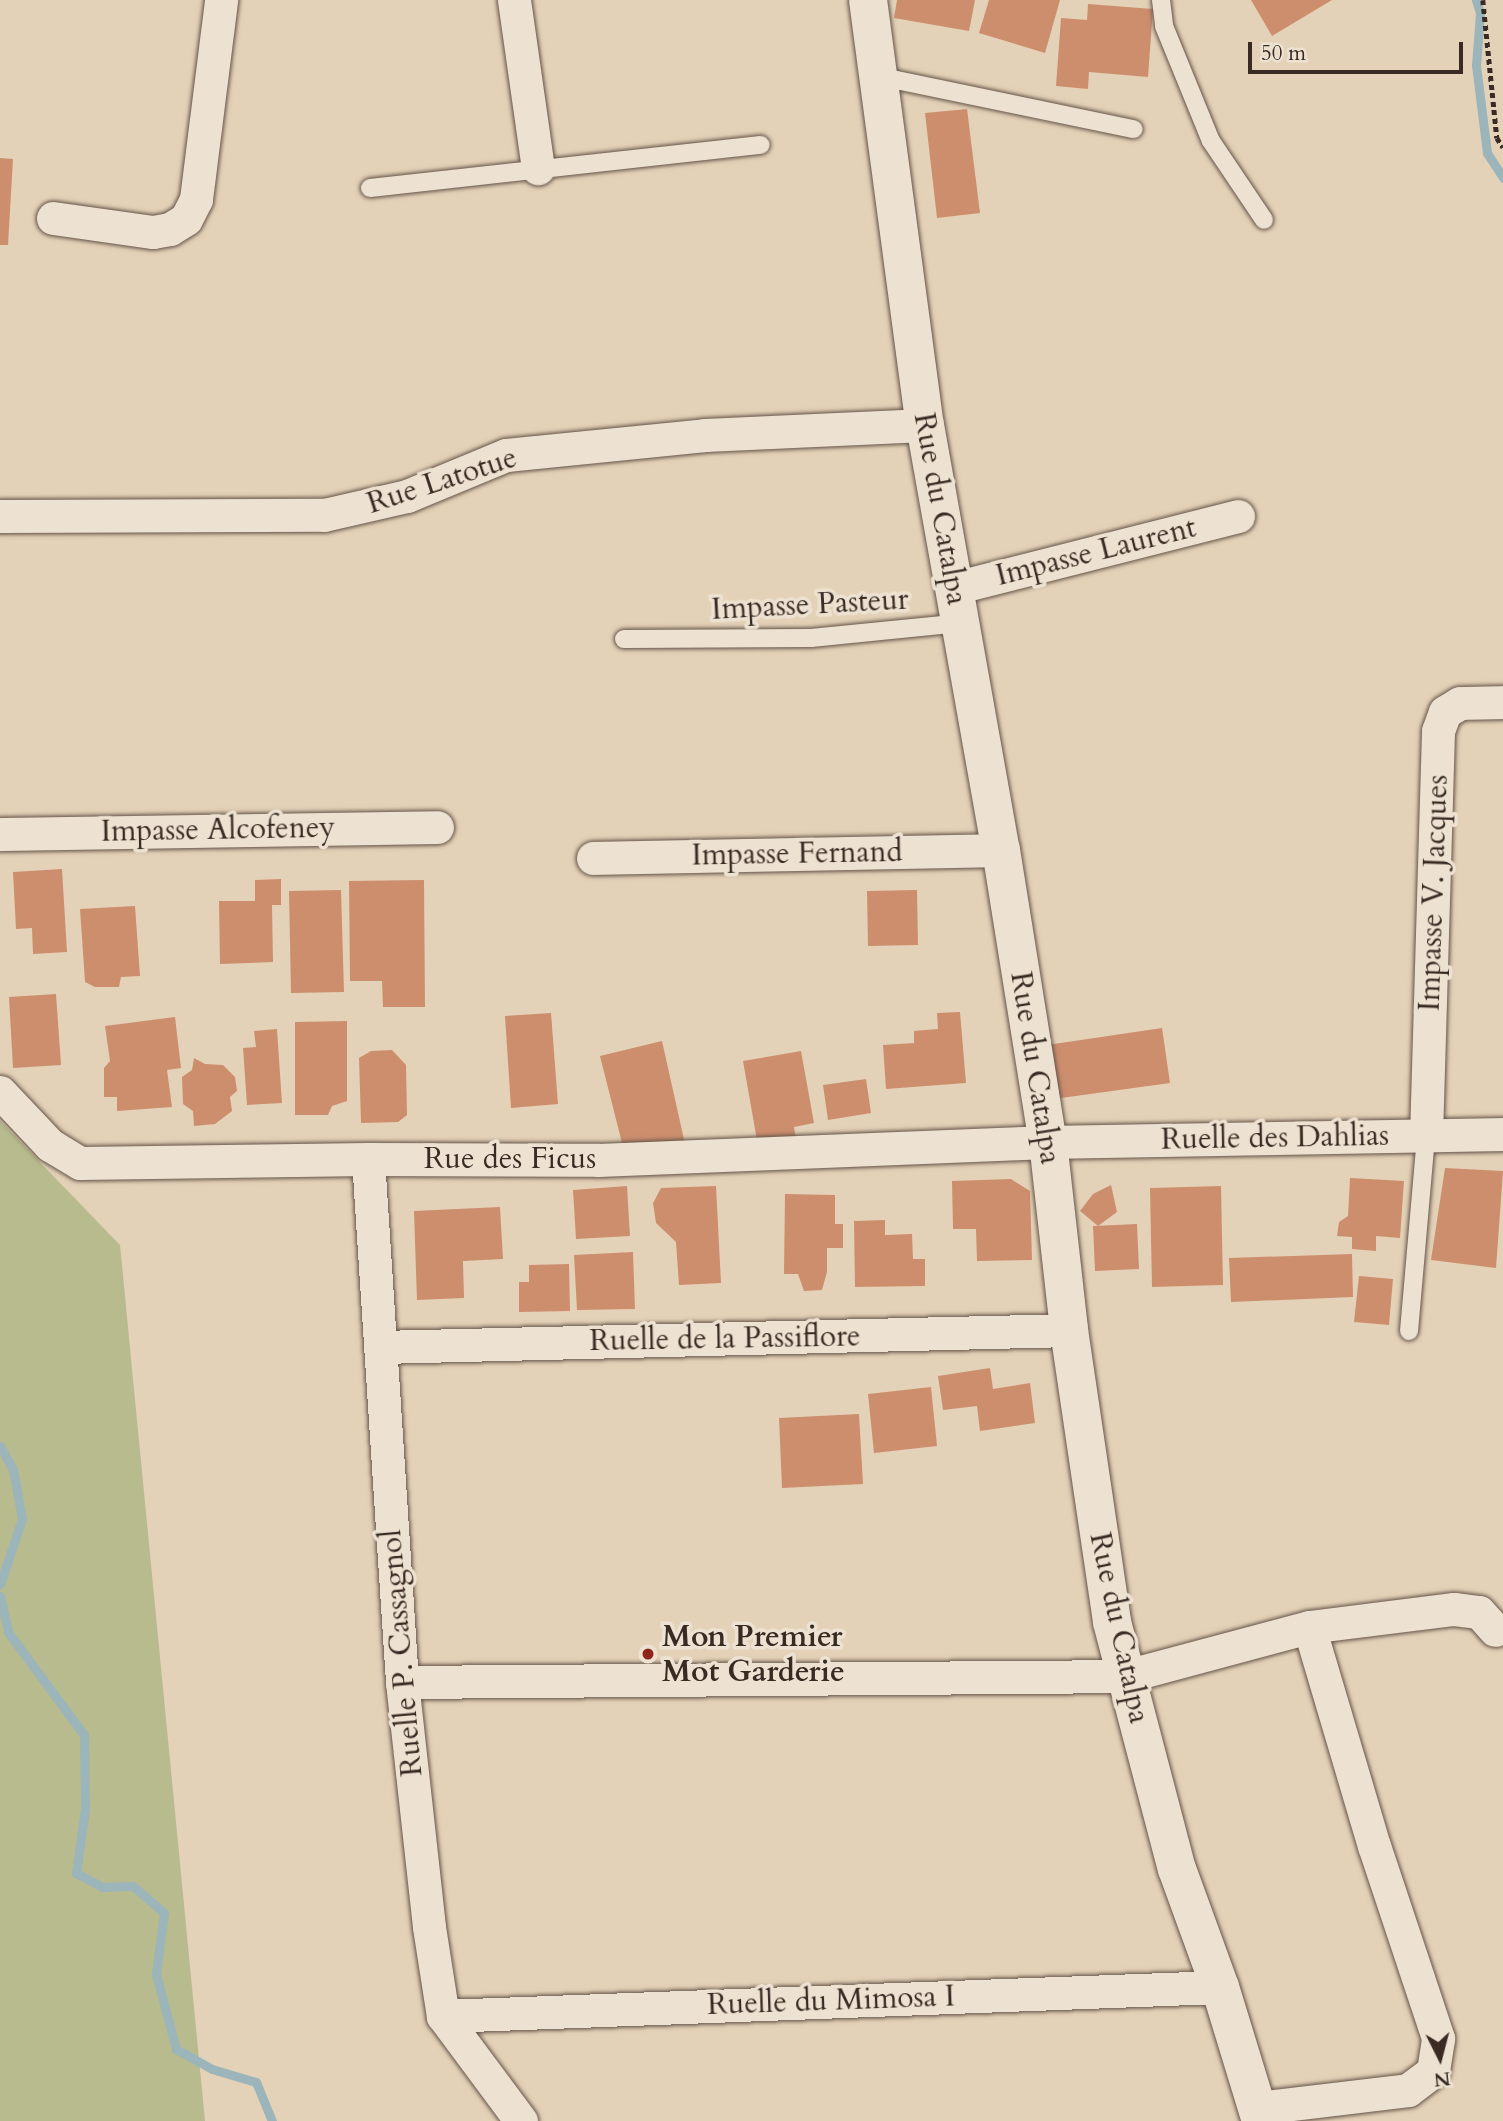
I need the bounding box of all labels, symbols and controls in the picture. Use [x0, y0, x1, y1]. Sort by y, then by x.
scale bar [1251, 28, 1466, 72]
text: 50 m [1261, 39, 1306, 68]
street label: Rue du Catalpa [905, 410, 975, 608]
street label: Rue Latotue [363, 440, 521, 522]
street label: Impasse Laurent [992, 510, 1200, 594]
street label: Impasse Pasteur [710, 582, 910, 628]
street label: Impasse V. Jacques [1412, 774, 1456, 1012]
street label: Impasse Alcofeney [100, 810, 336, 850]
street label: Impasse Fernand [691, 834, 903, 874]
street label: Rue du Catalpa [1002, 969, 1068, 1167]
street label: Ruelle des Dahlias [1161, 1118, 1389, 1158]
street label: Rue des Ficus [424, 1141, 596, 1177]
street label: Ruelle de la Passiflore [589, 1319, 861, 1359]
street label: Ruelle P. Cassagnol [373, 1528, 431, 1778]
street label: Rue du Catalpa [1081, 1529, 1157, 1727]
place label: Mon Premier Mot Garderie [662, 1619, 845, 1690]
marker: Mon Premier Mot Garderie [640, 1646, 656, 1662]
street label: Ruelle du Mimosa I [707, 1979, 955, 2023]
north arrow [1405, 2023, 1475, 2093]
text: N [1433, 2065, 1452, 2093]

